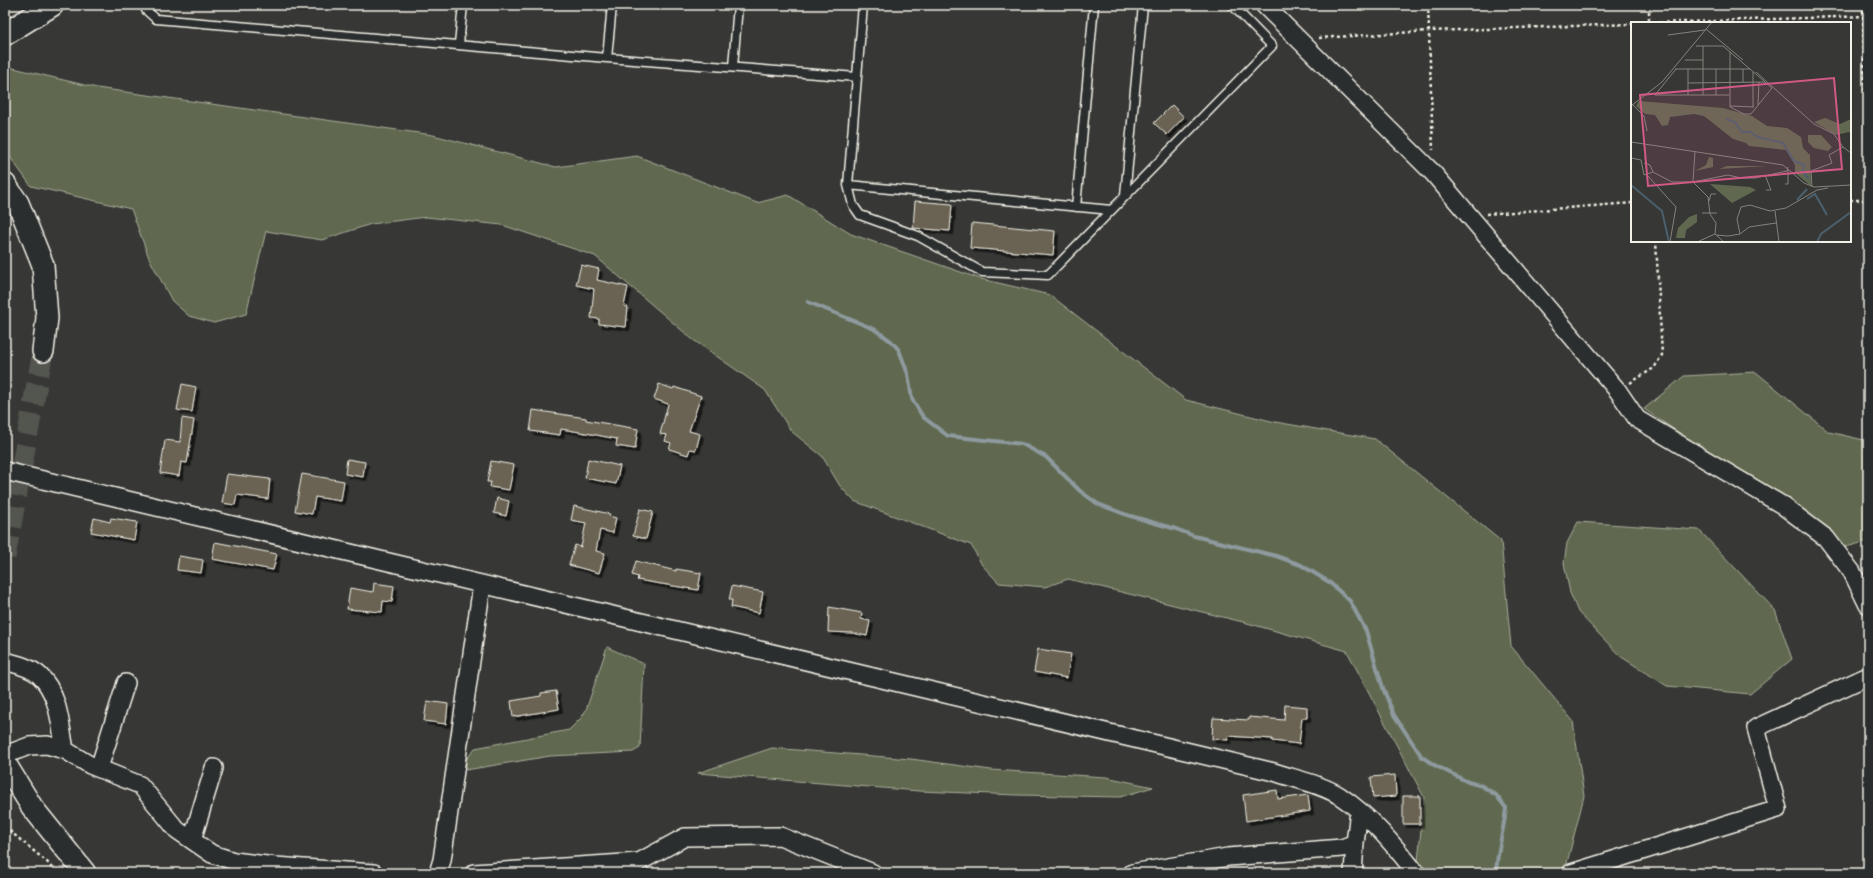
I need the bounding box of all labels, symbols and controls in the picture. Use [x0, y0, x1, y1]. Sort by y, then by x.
inset map [1631, 22, 1851, 242]

